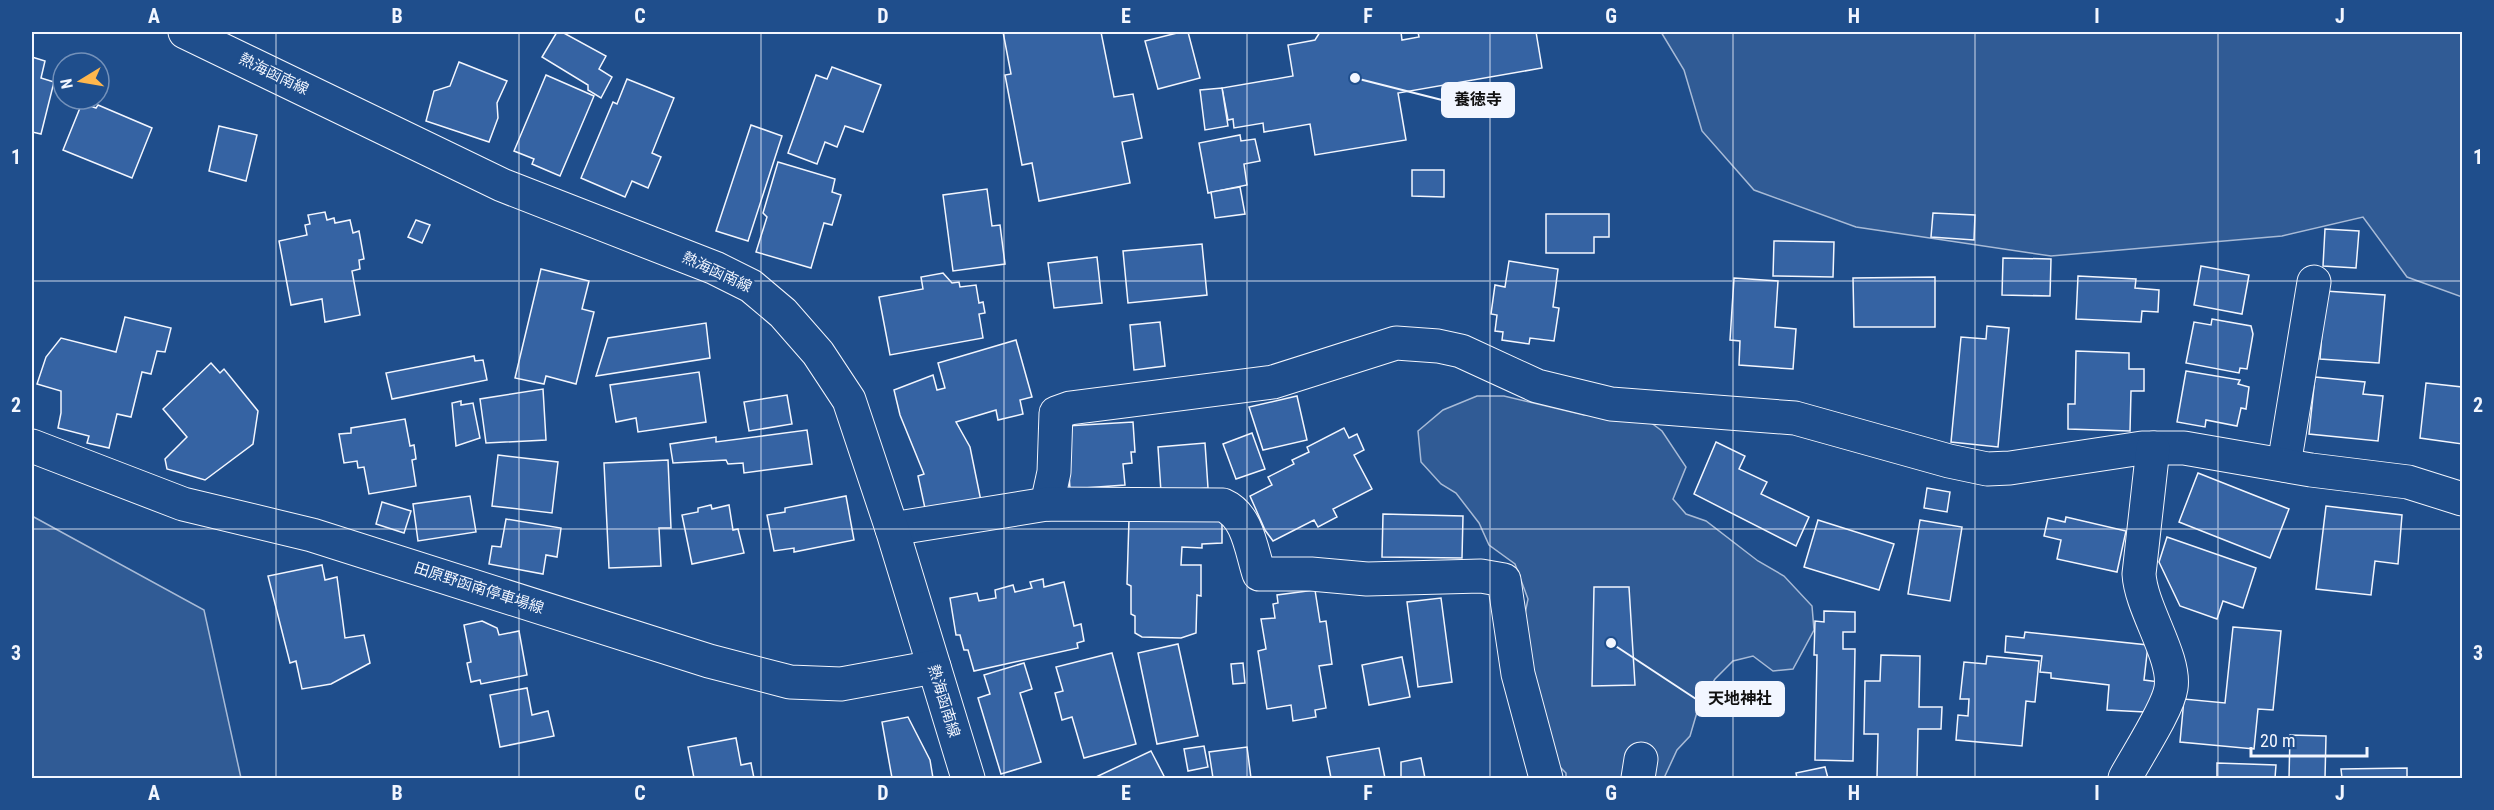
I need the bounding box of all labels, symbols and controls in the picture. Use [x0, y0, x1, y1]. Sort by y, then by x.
text: A [148, 4, 160, 28]
text: B [391, 4, 403, 28]
text: C [634, 4, 646, 28]
text: D [877, 4, 889, 28]
text: E [1121, 4, 1131, 28]
text: F [1363, 4, 1373, 28]
text: G [1605, 4, 1617, 28]
text: H [1848, 4, 1860, 28]
text: I [2094, 4, 2100, 28]
text: J [2335, 4, 2345, 28]
street label: 熱海函南線 [236, 49, 312, 99]
north arrow [51, 51, 111, 111]
text: N [57, 77, 77, 90]
callout: 養徳寺 [1442, 83, 1514, 117]
text: 養徳寺 [1454, 90, 1502, 109]
text: 1 [11, 145, 21, 169]
text: 1 [2473, 145, 2483, 169]
street label: 熱海函南線 [679, 248, 755, 296]
text: 2 [11, 393, 21, 417]
text: 2 [2473, 393, 2483, 417]
street label: 田原野函南停車場線 [412, 559, 546, 617]
text: 3 [11, 641, 21, 665]
text: 3 [2473, 641, 2483, 665]
street label: 熱海函南線 [924, 662, 964, 740]
callout: 天地神社 [1696, 682, 1784, 716]
text: 天地神社 [1708, 689, 1772, 708]
scale bar [2251, 720, 2366, 758]
text: 20 m [2260, 730, 2295, 751]
text: A [148, 781, 160, 805]
text: B [391, 781, 403, 805]
text: C [634, 781, 646, 805]
text: D [877, 781, 889, 805]
text: E [1121, 781, 1131, 805]
text: F [1363, 781, 1373, 805]
text: G [1605, 781, 1617, 805]
text: H [1848, 781, 1860, 805]
text: I [2094, 781, 2100, 805]
text: J [2335, 781, 2345, 805]

